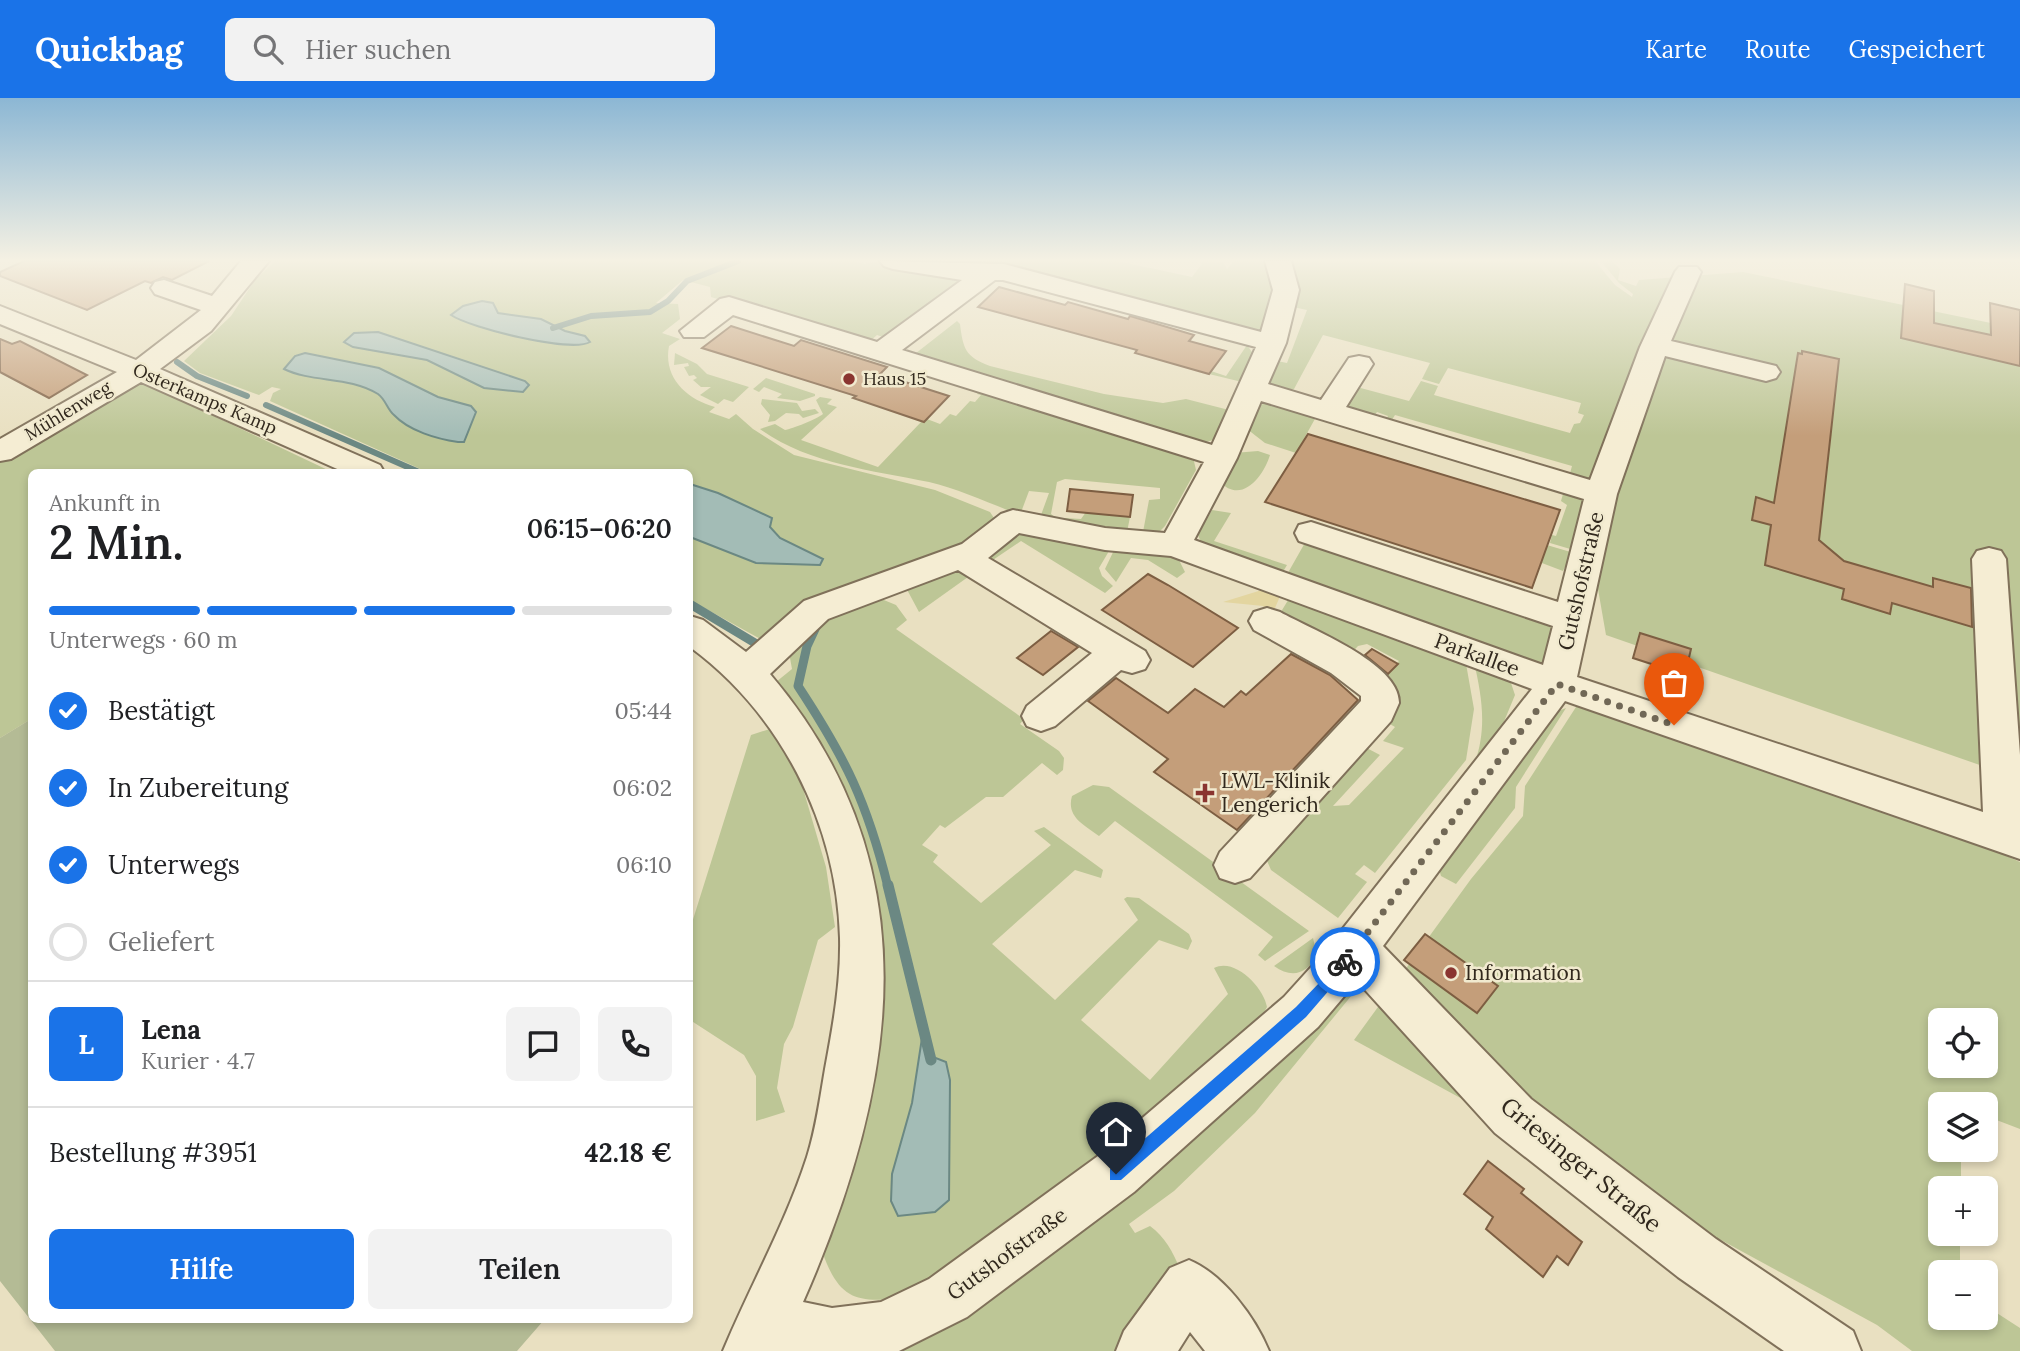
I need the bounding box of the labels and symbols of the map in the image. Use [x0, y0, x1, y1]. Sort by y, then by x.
street label: Osterkamps Kamp [130, 358, 281, 439]
place label: Haus 15 [863, 367, 926, 390]
marker: Haus 15 [841, 371, 857, 387]
street label: Mühlenweg [20, 375, 116, 445]
street label: Gutshofstraße [1551, 509, 1610, 653]
street label: Parkallee [1431, 627, 1523, 682]
pin [1644, 653, 1704, 725]
place label: LWL-Klinik Lengerich [1221, 767, 1331, 818]
marker: LWL-Klinik Lengerich [1195, 783, 1215, 803]
courier [1310, 927, 1380, 997]
place label: Information [1465, 959, 1582, 986]
marker: Information [1443, 965, 1459, 981]
street label: Griesinger Straße [1494, 1090, 1668, 1239]
pin [1086, 1102, 1146, 1174]
street label: Gutshofstraße [942, 1201, 1072, 1306]

